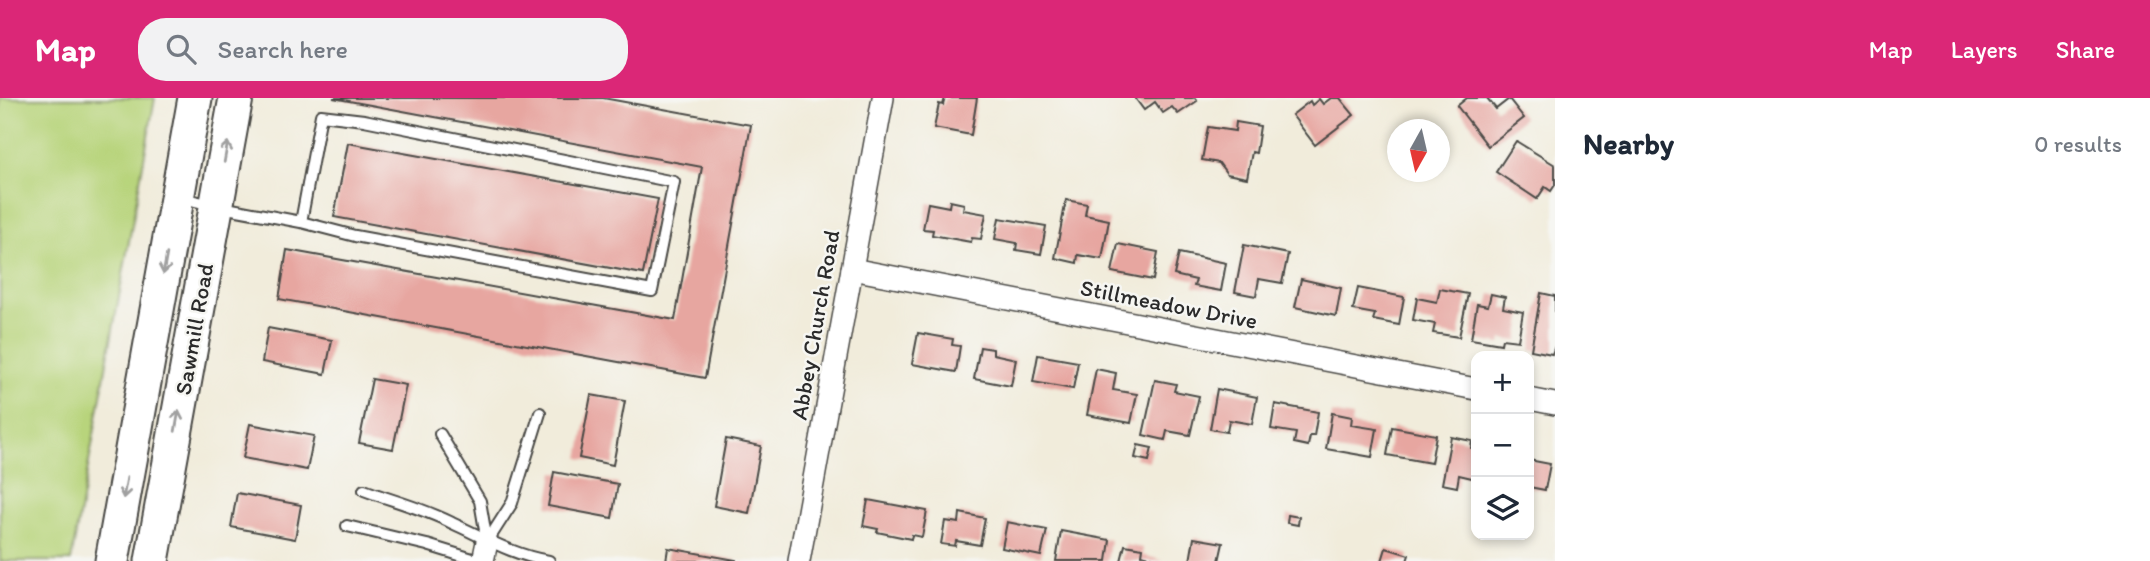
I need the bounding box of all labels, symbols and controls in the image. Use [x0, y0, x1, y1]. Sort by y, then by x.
search box [138, 18, 628, 81]
text: Map [35, 30, 96, 69]
icon: search [162, 30, 200, 68]
text: Search here [218, 33, 348, 65]
text: Map [1869, 35, 1913, 64]
text: Layers [1951, 35, 2018, 64]
text: Share [2056, 35, 2115, 64]
north arrow [1387, 119, 1450, 182]
text: Nearby [1583, 125, 1674, 162]
text: 0 results [2034, 130, 2122, 158]
one-way arrow [220, 141, 233, 164]
street label: Abbey Church Road [785, 228, 845, 422]
one-way arrow [158, 252, 172, 275]
street label: Sawmill Road [169, 261, 219, 397]
street label: Stillmeadow Drive [1078, 273, 1260, 335]
map controls [1471, 351, 1534, 540]
button: + [1471, 351, 1534, 414]
one-way arrow [171, 411, 185, 433]
button: − [1471, 414, 1534, 477]
one-way arrow [118, 476, 131, 499]
button: layers [1471, 477, 1534, 540]

